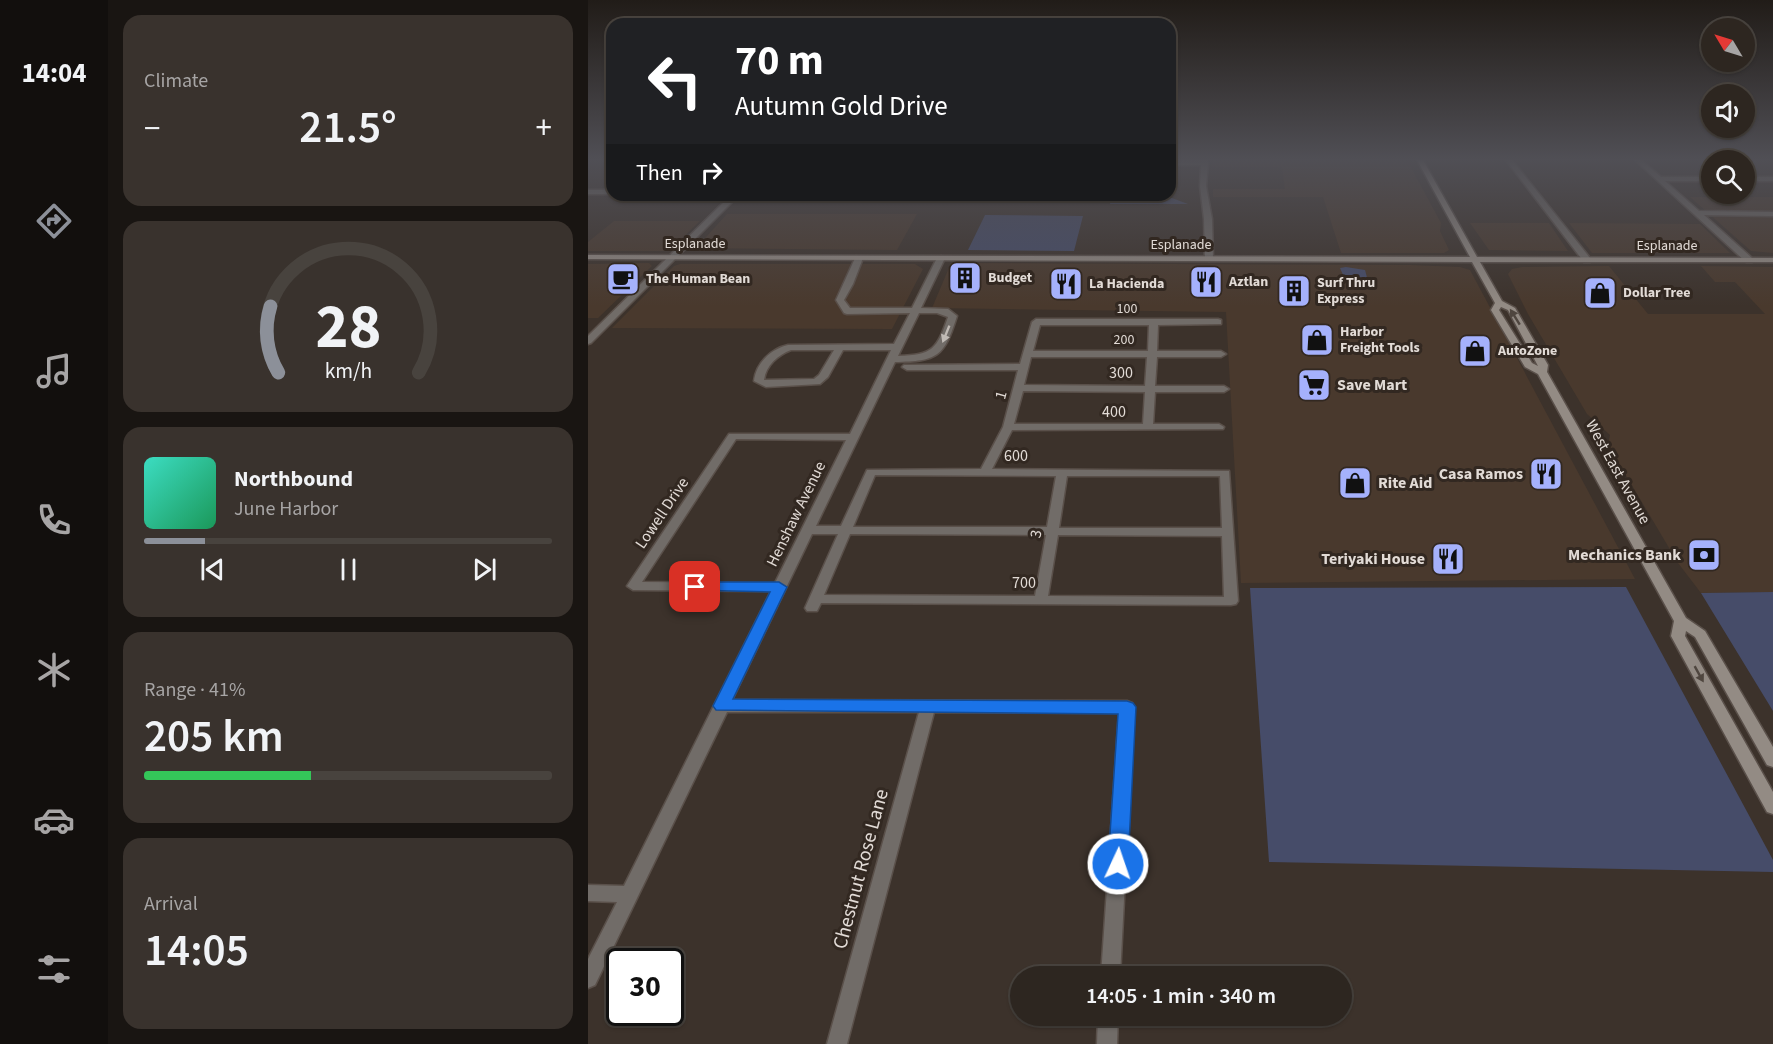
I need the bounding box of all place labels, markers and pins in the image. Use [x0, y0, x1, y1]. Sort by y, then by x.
building icon: Budget [947, 260, 983, 296]
cafe icon: The Human Bean [605, 261, 641, 297]
restaurant icon: Aztlan [1188, 264, 1224, 300]
restaurant icon: La Hacienda [1048, 266, 1084, 302]
place label: Budget [988, 268, 1033, 288]
place label: The Human Bean [646, 269, 750, 289]
place label: Aztlan [1228, 272, 1268, 292]
building icon: Surf Thru Express [1276, 273, 1312, 309]
place label: Surf Thru Express [1317, 273, 1375, 309]
place label: La Hacienda [1089, 274, 1164, 294]
shop icon: Dollar Tree [1582, 275, 1618, 311]
place label: Dollar Tree [1623, 283, 1691, 303]
shop icon: Harbor Freight Tools [1299, 322, 1335, 358]
place label: Harbor Freight Tools [1340, 322, 1420, 358]
shop icon: AutoZone [1457, 333, 1493, 369]
place label: AutoZone [1497, 341, 1557, 361]
supermarket icon: Save Mart [1296, 367, 1332, 403]
place label: Save Mart [1337, 374, 1407, 396]
restaurant icon: Casa Ramos [1528, 456, 1564, 492]
place label: Casa Ramos [1439, 463, 1523, 485]
shop icon: Rite Aid [1337, 465, 1373, 501]
place label: Rite Aid [1378, 472, 1432, 494]
bank icon: Mechanics Bank [1686, 537, 1722, 573]
restaurant icon: Teriyaki House [1430, 541, 1466, 577]
place label: Mechanics Bank [1568, 544, 1681, 566]
place label: Teriyaki House [1321, 548, 1425, 570]
pin [669, 561, 720, 612]

